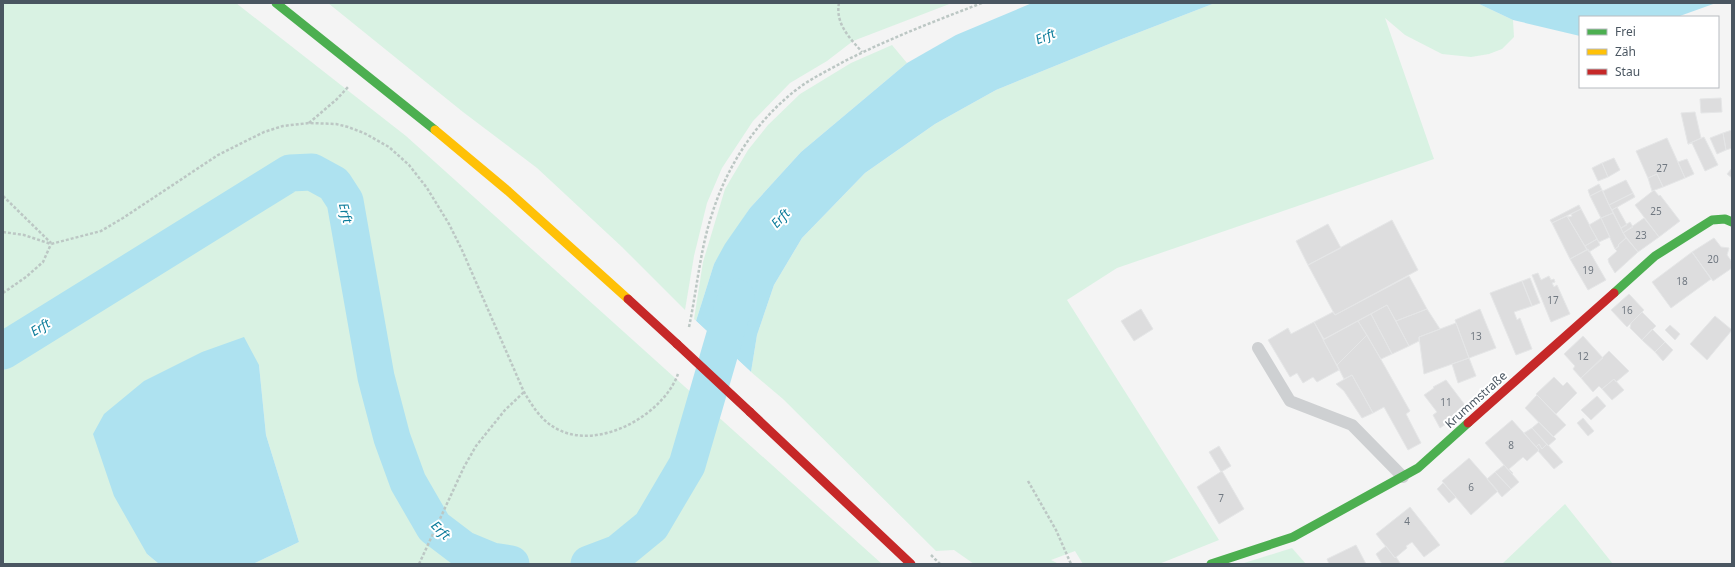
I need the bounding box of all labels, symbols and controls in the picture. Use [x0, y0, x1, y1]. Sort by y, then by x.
legend [1579, 16, 1719, 88]
text: Frei [1615, 23, 1636, 40]
water label: Erft [1032, 24, 1058, 48]
text: Zäh [1615, 43, 1636, 60]
text: Stau [1615, 63, 1640, 80]
house number: 27 [1656, 161, 1668, 175]
water label: Erft [335, 201, 357, 226]
water label: Erft [766, 204, 794, 232]
house number: 25 [1650, 204, 1662, 218]
house number: 23 [1635, 228, 1647, 242]
house number: 20 [1707, 252, 1719, 266]
house number: 19 [1582, 263, 1594, 277]
house number: 18 [1676, 274, 1688, 288]
house number: 17 [1547, 293, 1559, 307]
house number: 16 [1621, 303, 1633, 317]
water label: Erft [27, 314, 54, 340]
house number: 13 [1470, 329, 1482, 343]
house number: 12 [1577, 349, 1589, 363]
street label: Krummstraße [1441, 367, 1511, 432]
house number: 11 [1440, 395, 1452, 409]
house number: 8 [1508, 438, 1514, 452]
house number: 6 [1468, 480, 1474, 494]
house number: 7 [1218, 491, 1224, 505]
house number: 4 [1404, 514, 1410, 528]
water label: Erft [427, 516, 455, 544]

